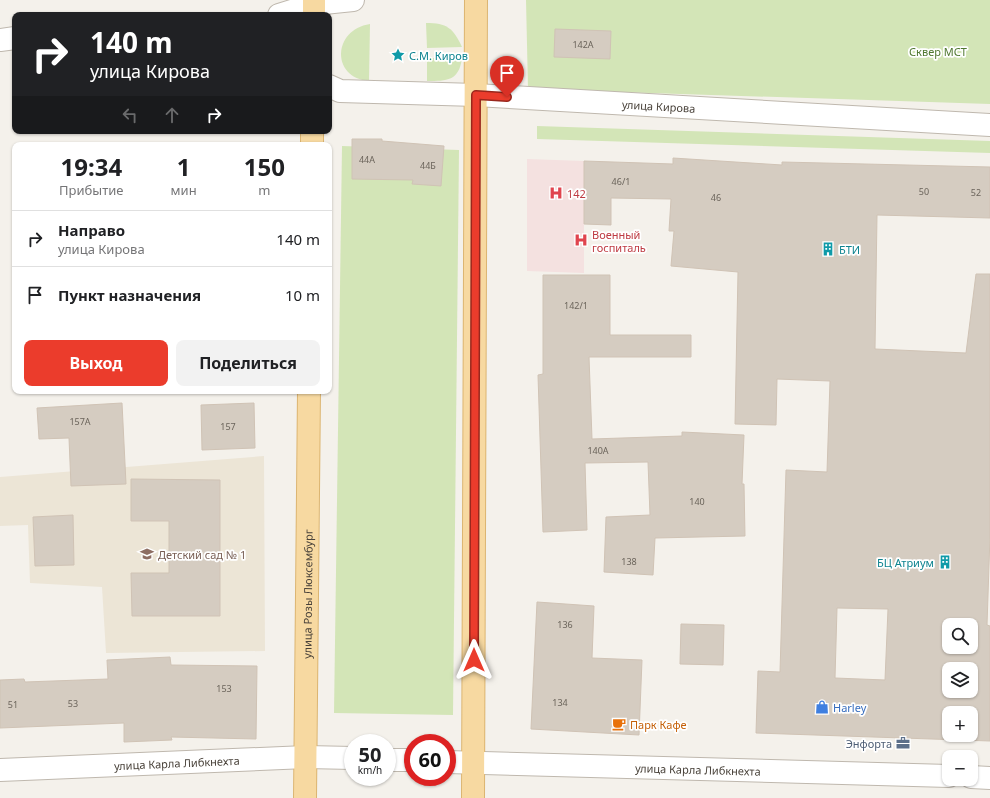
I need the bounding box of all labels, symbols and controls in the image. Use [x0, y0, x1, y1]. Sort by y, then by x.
text: 140 m [90, 23, 173, 61]
icon: right [24, 28, 76, 80]
house number: 142А [572, 38, 594, 51]
park label: Сквер МСТ [909, 44, 967, 59]
place icon: С.М. Киров [390, 47, 406, 63]
place label: С.М. Киров [409, 48, 468, 63]
pin [490, 56, 524, 97]
text: улица Кирова [90, 59, 210, 83]
icon: arrive [496, 62, 518, 84]
street label: улица Кирова [622, 96, 696, 115]
icon: left [119, 104, 141, 126]
icon: ahead [161, 104, 183, 126]
icon: right [203, 104, 225, 126]
text: 19:34 [60, 150, 122, 183]
text: 1 [177, 150, 190, 183]
text: 150 [244, 150, 285, 183]
house number: 44А [359, 153, 375, 166]
house number: 44Б [420, 159, 436, 172]
house number: 46/1 [612, 175, 630, 188]
text: Прибытие [59, 181, 124, 199]
text: мин [171, 181, 197, 199]
text: m [258, 181, 270, 199]
hospital icon: 142 [548, 185, 564, 201]
house number: 50 [919, 185, 929, 198]
place label: 142 [567, 186, 586, 201]
house number: 52 [971, 186, 981, 199]
house number: 46 [711, 191, 721, 204]
text: Направо [58, 220, 125, 240]
place label: Военный госпиталь [592, 227, 646, 255]
icon: right [24, 228, 46, 250]
text: 140 m [276, 229, 320, 249]
hospital icon: Военный госпиталь [573, 232, 589, 248]
text: улица Кирова [58, 240, 145, 258]
building icon: БТИ [820, 241, 836, 257]
place label: БТИ [839, 242, 860, 257]
icon: arrive [24, 284, 46, 306]
text: Пункт назначения [58, 285, 201, 305]
text: 10 m [285, 285, 320, 305]
house number: 142/1 [564, 299, 588, 312]
button: Выход [24, 340, 168, 386]
button: Поделиться [176, 340, 320, 386]
house number: 157А [69, 415, 91, 428]
house number: 157 [220, 420, 236, 433]
house number: 140А [587, 444, 609, 457]
house number: 140 [689, 495, 705, 508]
street label: улица Розы Люксембург [299, 529, 315, 659]
school or university icon: Детский сад № 1 [139, 546, 155, 562]
place label: Детский сад № 1 [158, 547, 246, 562]
building icon: БЦ Атриум [937, 554, 953, 570]
house number: 138 [621, 555, 637, 568]
place label: БЦ Атриум [877, 555, 934, 570]
house number: 136 [557, 618, 573, 631]
map controls [942, 618, 978, 786]
button: search [942, 618, 978, 654]
position arrow [453, 639, 495, 681]
button: layers [942, 662, 978, 698]
house number: 153 [216, 682, 232, 695]
house number: 134 [552, 696, 568, 709]
house number: 53 [68, 697, 78, 710]
house number: 51 [8, 698, 18, 711]
shop icon: Harley [814, 699, 830, 715]
place label: Harley [833, 700, 867, 715]
button: + [942, 706, 978, 742]
cafe icon: Парк Кафе [611, 716, 627, 732]
place label: Парк Кафе [630, 717, 687, 732]
speed limit sign: 60 [404, 734, 456, 786]
office icon: Энфорта [895, 735, 911, 751]
place label: Энфорта [846, 736, 892, 751]
text: 50 [359, 741, 381, 768]
button: − [942, 750, 978, 786]
street label: улица Карла Либкнехта [114, 752, 240, 773]
street label: улица Карла Либкнехта [635, 760, 761, 778]
text: km/h [358, 763, 382, 777]

